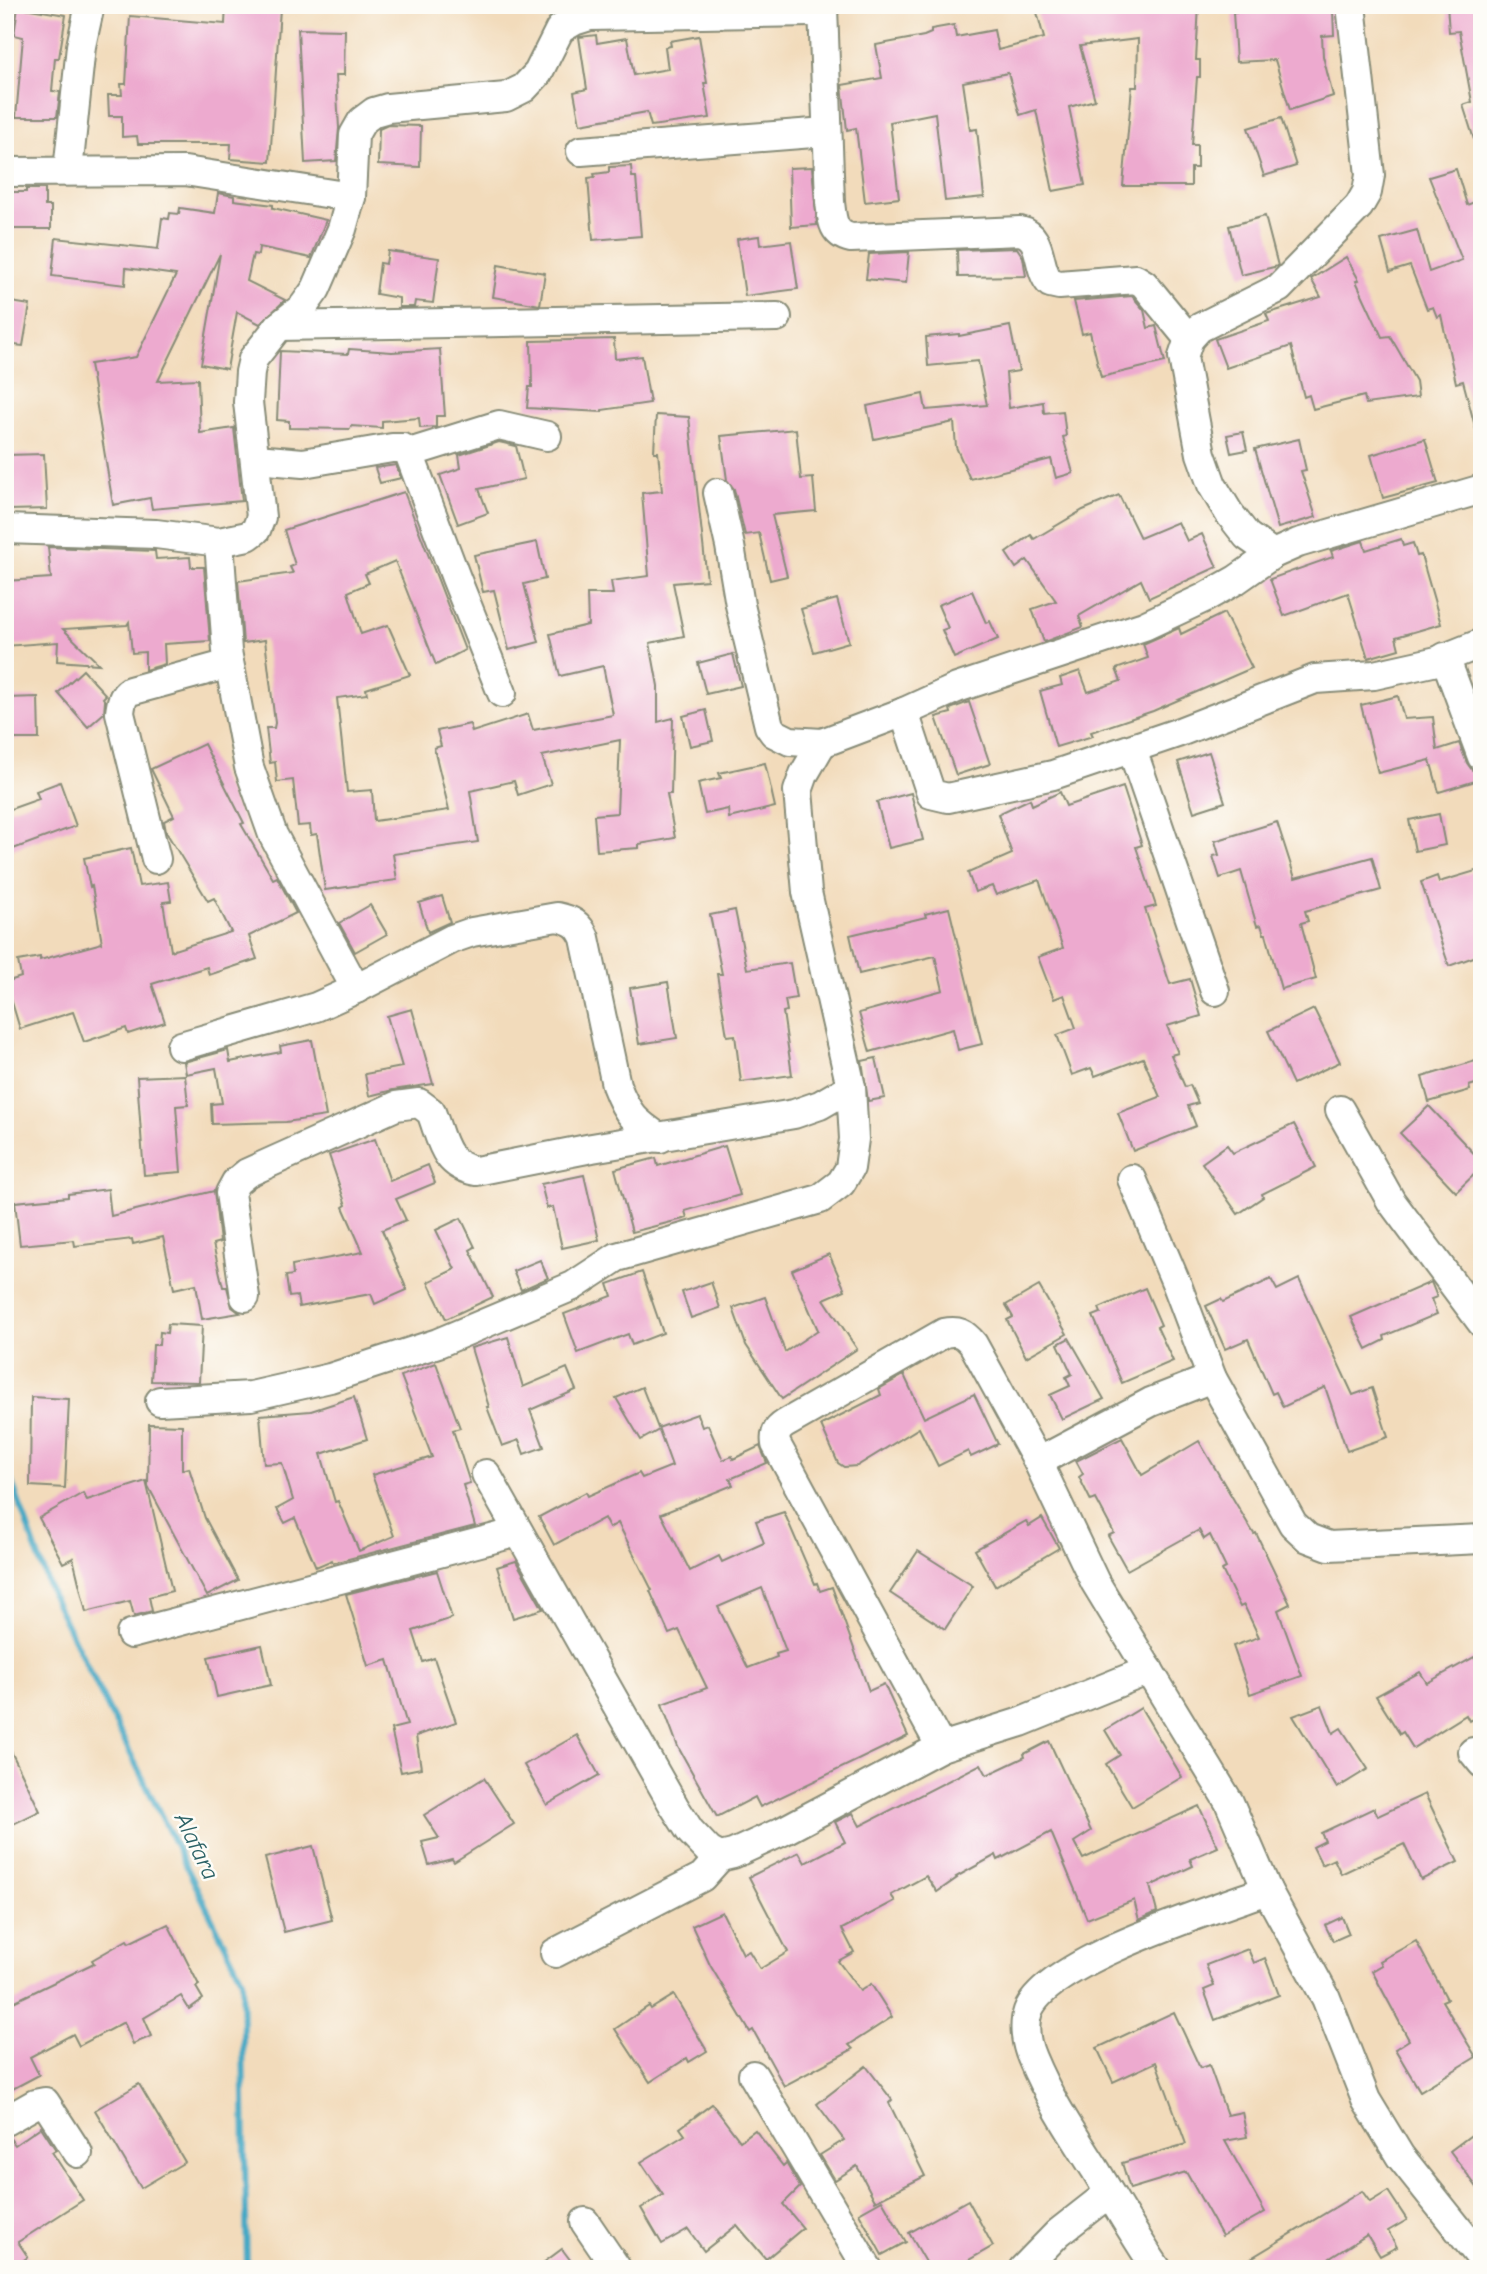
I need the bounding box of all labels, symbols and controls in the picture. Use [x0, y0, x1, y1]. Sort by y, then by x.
water label: Alafara [168, 1807, 225, 1884]

